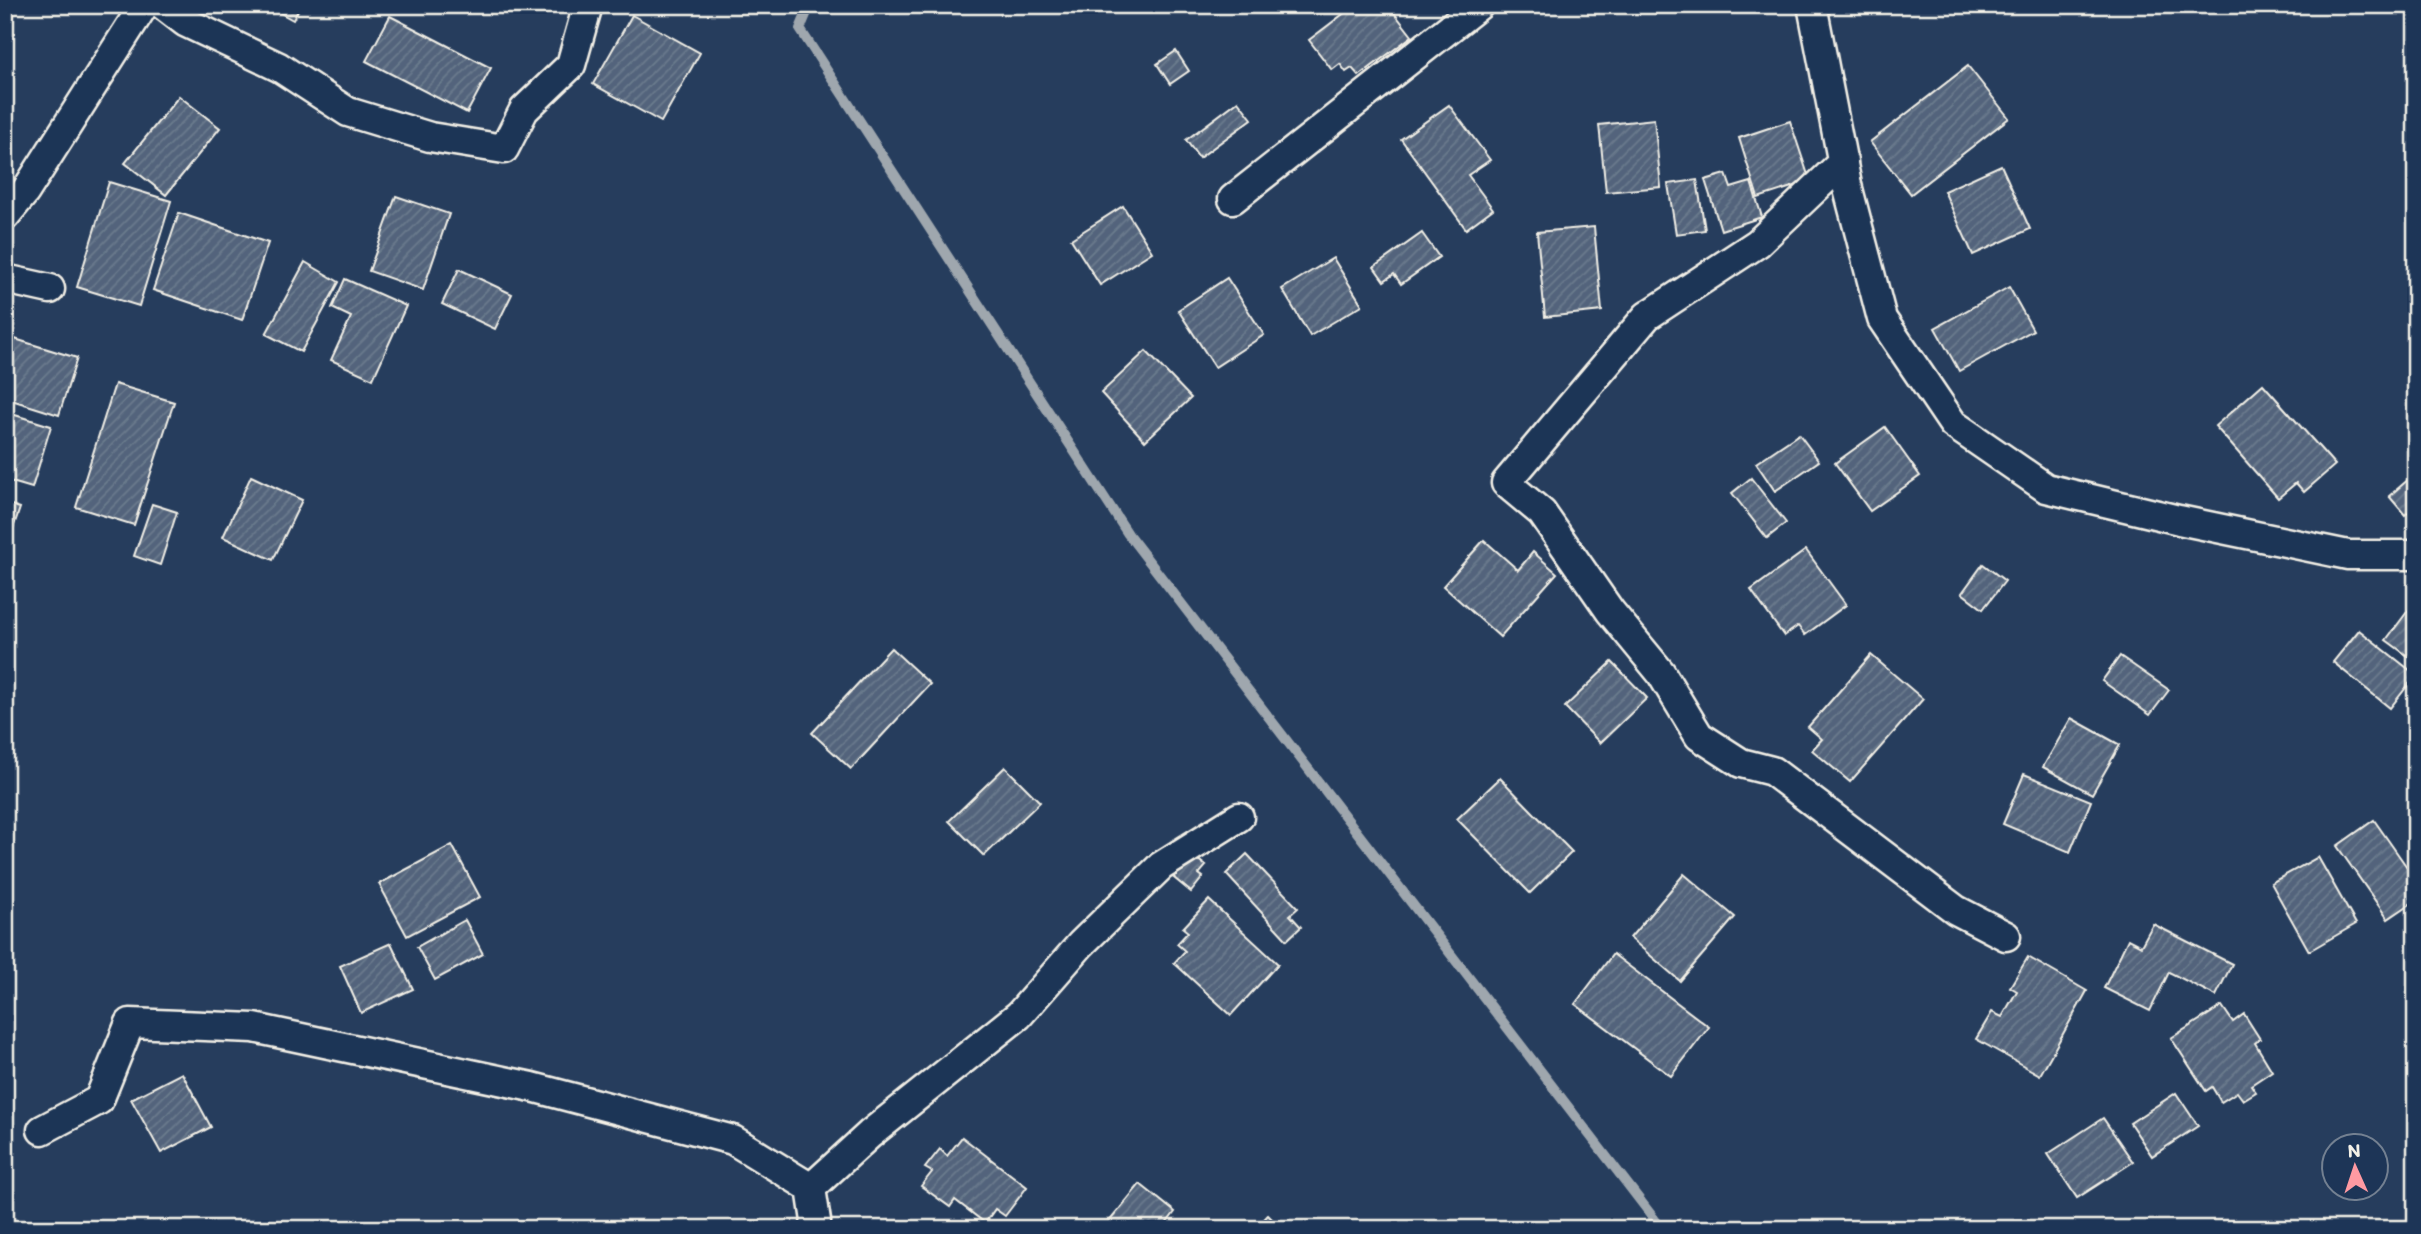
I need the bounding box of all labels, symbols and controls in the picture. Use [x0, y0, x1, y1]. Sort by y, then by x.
north arrow [2320, 1132, 2390, 1202]
text: N [2347, 1139, 2361, 1162]

